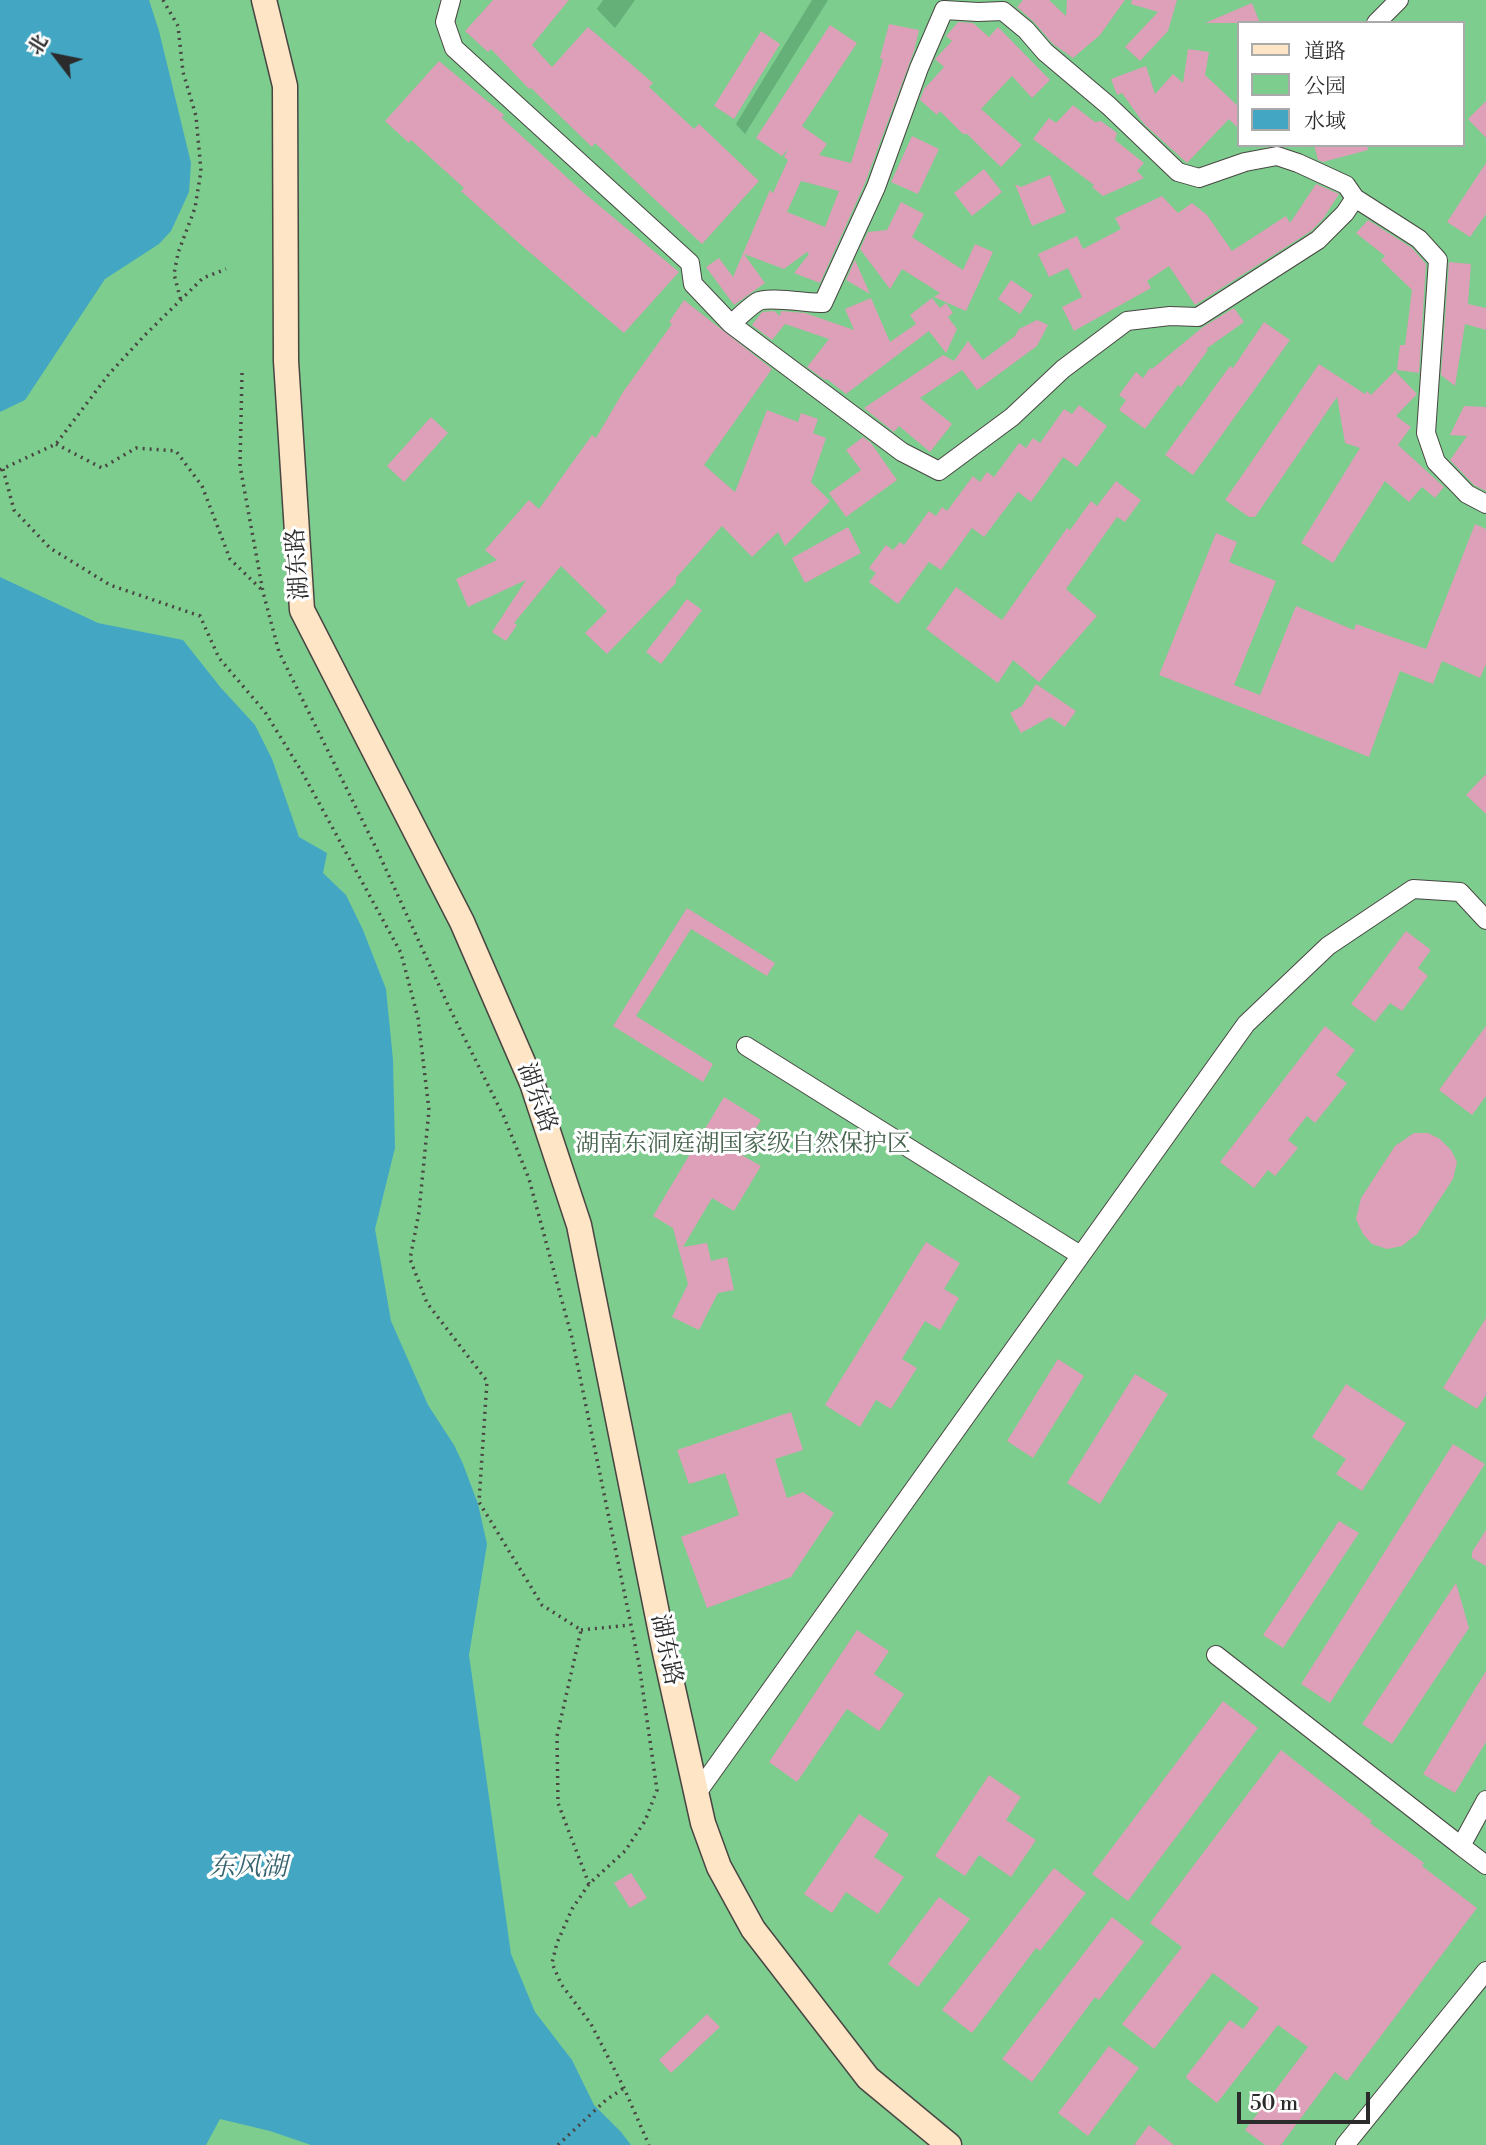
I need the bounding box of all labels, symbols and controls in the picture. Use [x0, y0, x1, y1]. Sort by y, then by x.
north arrow [21, 21, 91, 91]
legend [1238, 21, 1465, 147]
text: 北 [23, 30, 53, 59]
text: 道路 [1304, 39, 1346, 65]
text: 公园 [1304, 74, 1346, 100]
text: 水域 [1304, 109, 1346, 135]
street label: 湖东路 [282, 527, 316, 601]
street label: 湖东路 [510, 1059, 562, 1137]
park label: 湖南东洞庭湖国家级自然保护区 [575, 1131, 911, 1159]
street label: 湖东路 [643, 1612, 687, 1688]
water label: 东风湖 [209, 1853, 287, 1885]
scale bar [1241, 2078, 1374, 2122]
text: 50 m [1250, 2091, 1298, 2117]

